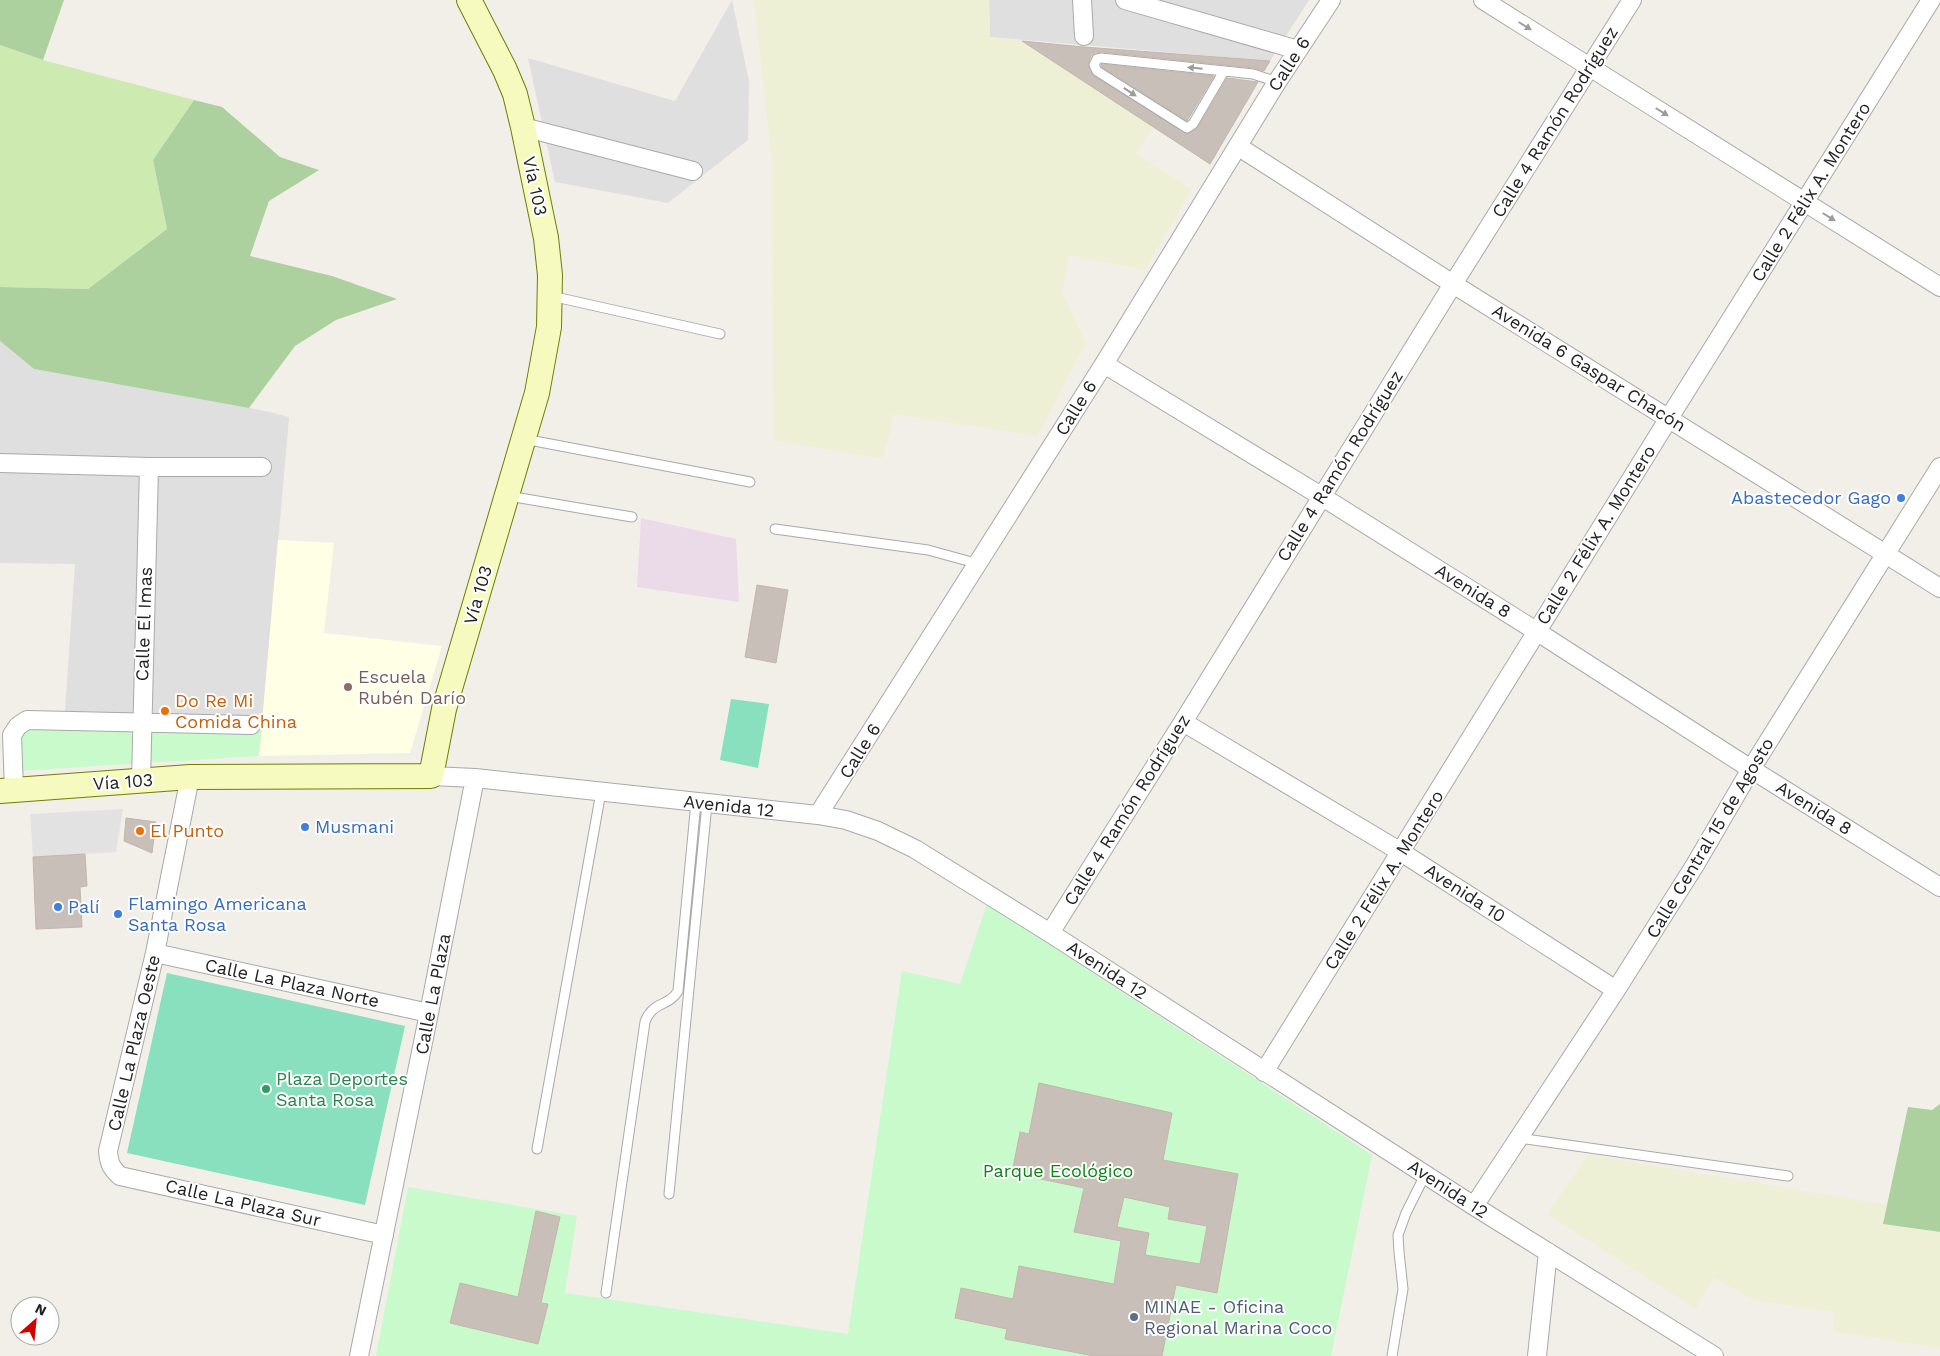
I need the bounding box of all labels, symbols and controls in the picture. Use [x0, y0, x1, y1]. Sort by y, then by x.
one-way arrow [1518, 21, 1531, 30]
street label: Calle 4 Ramón Rodríguez [1487, 22, 1622, 221]
street label: Calle 6 [1263, 32, 1314, 95]
one-way arrow [1187, 64, 1203, 72]
one-way arrow [1123, 87, 1136, 97]
street label: Calle 2 Félix A. Montero [1747, 98, 1875, 285]
one-way arrow [1656, 107, 1669, 117]
street label: Vía 103 [519, 154, 552, 218]
one-way arrow [1823, 213, 1836, 222]
street label: Avenida 6 Gaspar Chacón [1489, 299, 1690, 436]
street label: Calle 4 Ramón Rodríguez [1272, 366, 1407, 565]
street label: Calle 6 [1051, 376, 1101, 439]
street label: Calle 2 Félix A. Montero [1532, 441, 1660, 628]
place label: Abastecedor Gago [1731, 487, 1891, 508]
marker: Abastecedor Gago [1895, 492, 1907, 504]
street label: Avenida 8 [1432, 559, 1515, 622]
street label: Vía 103 [459, 563, 496, 627]
street label: Calle El Imas [131, 566, 156, 682]
place label: Escuela Rubén Darío [358, 666, 466, 708]
marker: Escuela Rubén Darío [342, 681, 354, 693]
place label: Do Re Mi Comida China [175, 690, 297, 732]
marker: Do Re Mi Comida China [159, 705, 171, 717]
street label: Calle 4 Ramón Rodríguez [1059, 710, 1194, 909]
street label: Calle 6 [835, 719, 885, 782]
street label: Calle Central 15 de Agosto [1641, 734, 1778, 942]
street label: Vía 103 [92, 769, 154, 794]
street label: Avenida 8 [1773, 776, 1856, 839]
street label: Calle 2 Félix A. Montero [1320, 786, 1448, 973]
street label: Avenida 12 [683, 790, 776, 821]
place label: Musmani [315, 816, 394, 837]
place label: El Punto [150, 820, 224, 841]
marker: Musmani [299, 821, 311, 833]
marker: El Punto [134, 825, 146, 837]
street label: Avenida 10 [1421, 859, 1510, 926]
place label: Flamingo Americana Santa Rosa [128, 893, 307, 935]
place label: Palí [68, 896, 100, 917]
marker: Palí [52, 901, 64, 913]
marker: Flamingo Americana Santa Rosa [112, 908, 124, 920]
street label: Calle La Plaza [410, 931, 455, 1056]
street label: Avenida 12 [1063, 936, 1151, 1003]
street label: Calle La Plaza Oeste [103, 953, 164, 1133]
street label: Calle La Plaza Norte [203, 954, 381, 1011]
place label: Plaza Deportes Santa Rosa [276, 1068, 408, 1110]
marker: Plaza Deportes Santa Rosa [260, 1083, 272, 1095]
street label: Avenida 12 [1404, 1155, 1492, 1222]
park label: Parque Ecológico [983, 1160, 1133, 1181]
street label: Calle La Plaza Sur [163, 1174, 323, 1231]
north arrow [10, 1296, 60, 1346]
place label: MINAE - Oficina Regional Marina Coco [1144, 1296, 1332, 1338]
text: N [33, 1300, 49, 1319]
marker: MINAE - Oficina Regional Marina Coco [1128, 1311, 1140, 1323]

